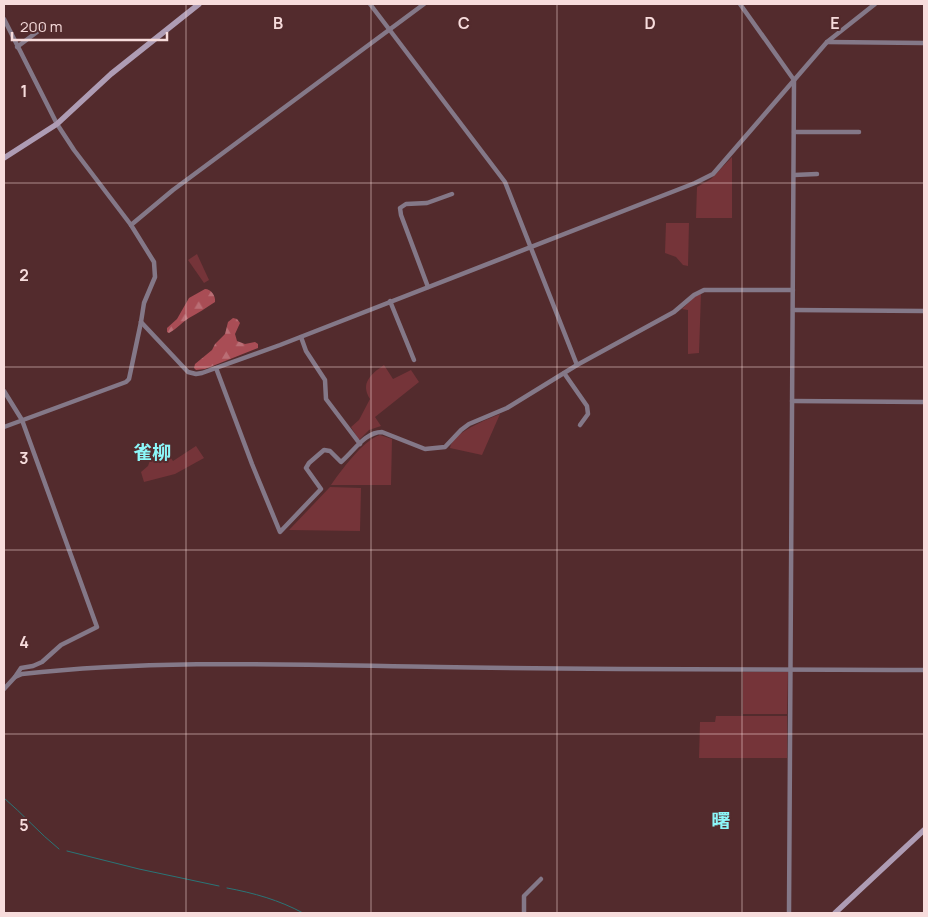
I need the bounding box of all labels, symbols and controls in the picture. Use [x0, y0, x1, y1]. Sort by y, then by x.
scale bar [12, 10, 168, 42]
text: B [273, 12, 283, 34]
text: C [458, 12, 470, 34]
text: D [644, 12, 656, 34]
text: E [830, 12, 840, 34]
text: 200 m [20, 16, 63, 37]
text: 1 [20, 80, 28, 102]
text: 2 [19, 264, 29, 286]
district label: 雀柳 [133, 439, 171, 465]
text: 3 [19, 447, 29, 469]
text: 4 [19, 631, 29, 653]
district label: 曙 [711, 807, 731, 833]
text: 5 [19, 814, 29, 836]

